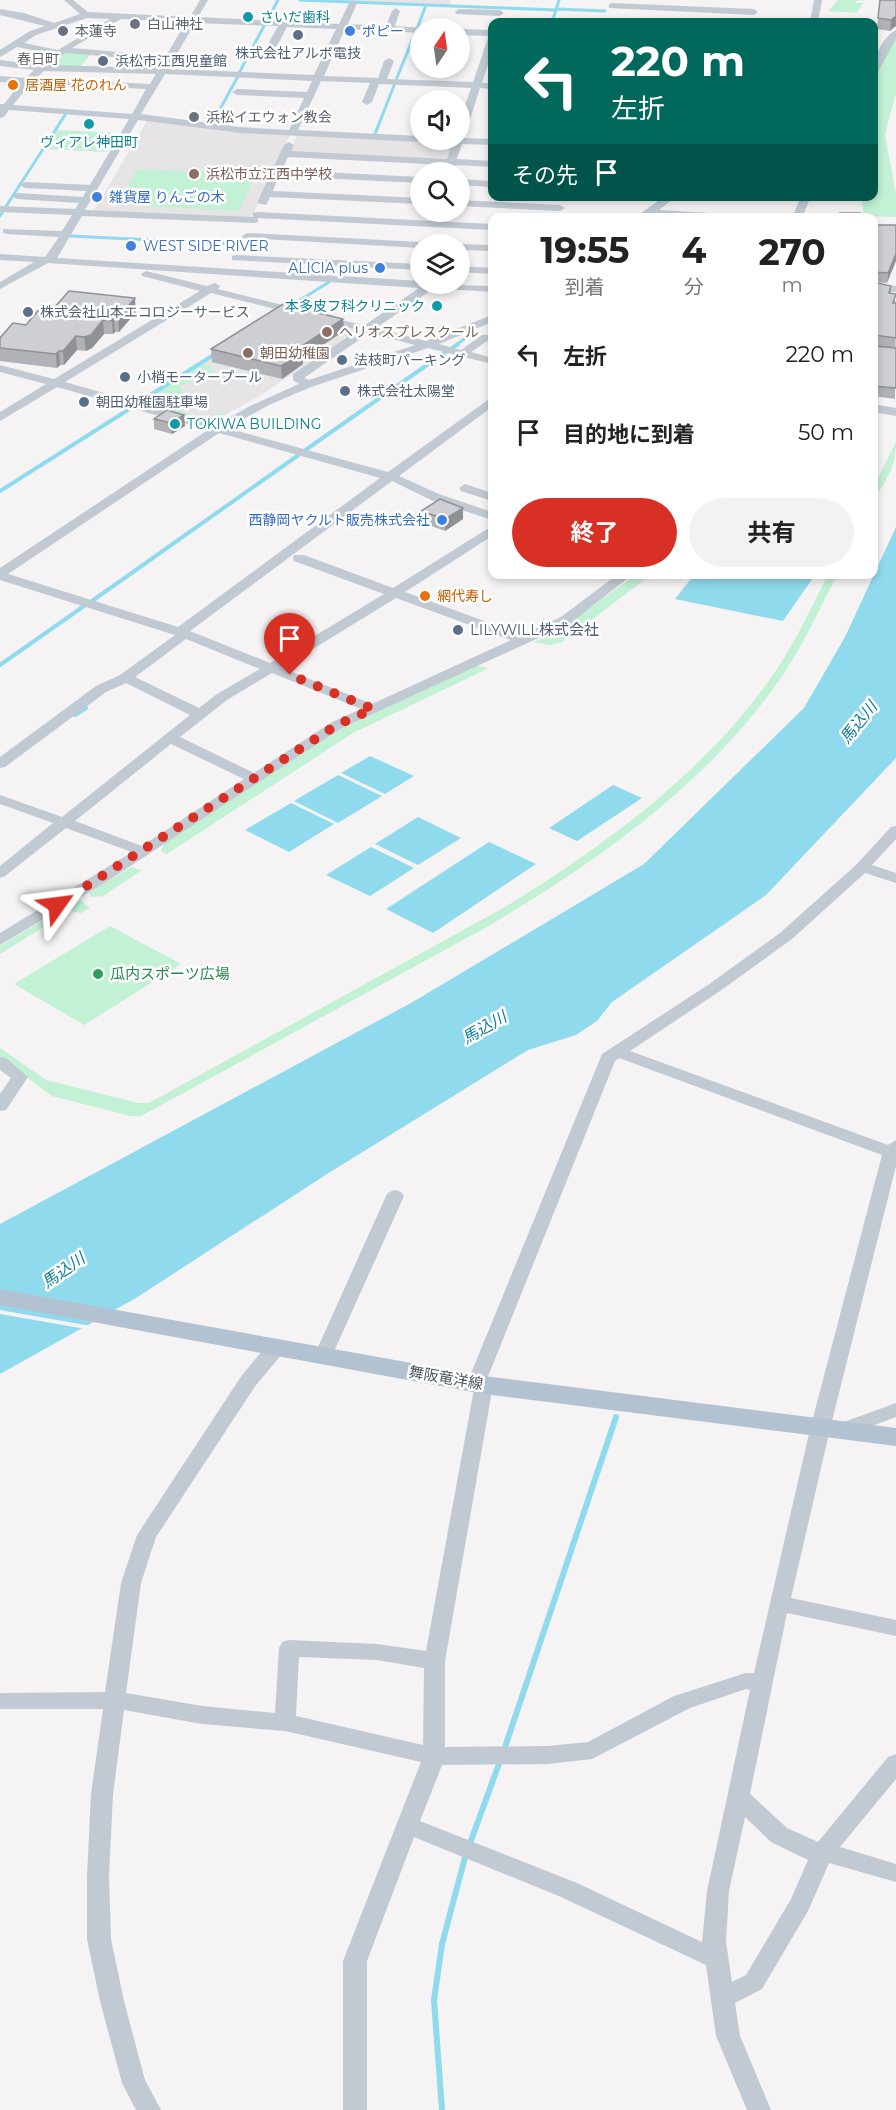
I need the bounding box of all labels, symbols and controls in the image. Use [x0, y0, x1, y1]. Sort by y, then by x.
place label: さいだ歯科 [260, 8, 330, 26]
marker: さいだ歯科 [241, 10, 255, 24]
place label: 白山神社 [147, 15, 203, 33]
marker: 白山神社 [128, 17, 142, 31]
north arrow [410, 18, 470, 78]
map controls [410, 18, 470, 294]
place label: 本蓮寺 [75, 22, 117, 40]
place label: ポピー [362, 22, 404, 40]
marker: 本蓮寺 [56, 24, 70, 38]
marker: ポピー [343, 24, 357, 38]
marker: 株式会社アルボ電技 [291, 28, 305, 42]
text: 220 m [611, 35, 745, 87]
icon: left [512, 42, 590, 120]
place label: 株式会社アルボ電技 [235, 44, 361, 62]
district label: 春日町 [17, 50, 59, 68]
place label: 浜松市江西児童館 [115, 52, 227, 70]
marker: 浜松市江西児童館 [96, 54, 110, 68]
place label: 居酒屋 花のれん [25, 76, 127, 94]
marker: 居酒屋 花のれん [6, 78, 20, 92]
button: sound [410, 90, 470, 150]
text: 左折 [611, 92, 665, 125]
place label: 浜松イエウォン教会 [206, 108, 332, 126]
marker: 浜松イエウォン教会 [187, 110, 201, 124]
marker: ヴィアレ神田町 [82, 117, 96, 131]
place label: ヴィアレ神田町 [40, 133, 138, 151]
icon: arrive [590, 156, 623, 189]
button: search [410, 162, 470, 222]
text: その先 [512, 162, 578, 189]
place label: 浜松市立江西中学校 [206, 165, 332, 183]
marker: 浜松市立江西中学校 [187, 167, 201, 181]
place label: 雑貨屋 りんごの木 [109, 188, 225, 206]
marker: 雑貨屋 りんごの木 [90, 190, 104, 204]
text: 19:55 [540, 228, 629, 272]
text: 4 [682, 228, 706, 272]
text: 270 [759, 230, 826, 274]
button: layers [410, 234, 470, 294]
place label: WEST SIDE RIVER [143, 237, 269, 255]
marker: WEST SIDE RIVER [124, 239, 138, 253]
place label: ALICIA plus [288, 259, 368, 277]
marker: ALICIA plus [373, 261, 387, 275]
text: m [782, 273, 803, 297]
text: 到着 [565, 275, 605, 299]
text: 分 [684, 275, 704, 299]
place label: 本多皮フ科クリニック [285, 297, 425, 315]
marker: 本多皮フ科クリニック [430, 299, 444, 313]
place label: 株式会社山本エコロジーサービス [40, 303, 250, 321]
marker: 株式会社山本エコロジーサービス [21, 305, 35, 319]
place label: ヘリオスプレスクール [339, 323, 479, 341]
marker: ヘリオスプレスクール [320, 325, 334, 339]
icon: left [512, 338, 545, 371]
text: 220 m [785, 341, 854, 368]
text: 左折 [563, 343, 607, 370]
place label: 朝田幼稚園 [260, 344, 330, 362]
marker: 朝田幼稚園 [241, 346, 255, 360]
place label: 法枝町パーキング [354, 351, 466, 369]
marker: 法枝町パーキング [335, 353, 349, 367]
place label: 小梢モータープール [137, 368, 262, 386]
marker: 小梢モータープール [118, 370, 132, 384]
place label: 株式会社太陽堂 [357, 382, 455, 400]
marker: 株式会社太陽堂 [338, 384, 352, 398]
place label: 朝田幼稚園駐車場 [96, 393, 208, 411]
marker: 朝田幼稚園駐車場 [77, 395, 91, 409]
place label: TOKIWA BUILDING [187, 415, 321, 433]
icon: arrive [512, 416, 545, 449]
marker: TOKIWA BUILDING [168, 417, 182, 431]
text: 50 m [798, 419, 854, 446]
text: 目的地に到着 [563, 421, 695, 448]
button: 終了 [512, 498, 677, 567]
button: 共有 [689, 498, 854, 567]
place label: 西静岡ヤクルト販売株式会社 [248, 511, 430, 529]
marker: 西静岡ヤクルト販売株式会社 [435, 513, 449, 527]
place label: 網代寿し [437, 587, 493, 605]
marker: 網代寿し [418, 589, 432, 603]
pin [264, 613, 315, 675]
place label: LILYWILL株式会社 [470, 620, 599, 639]
icon: arrive [273, 622, 306, 655]
marker: LILYWILL株式会社 [451, 623, 465, 637]
water label: 馬込川 [836, 696, 882, 747]
position arrow [25, 873, 89, 937]
place label: 瓜内スポーツ広場 [110, 964, 230, 983]
marker: 瓜内スポーツ広場 [91, 967, 105, 981]
water label: 馬込川 [459, 1006, 512, 1048]
water label: 馬込川 [38, 1248, 90, 1292]
street label: 舞阪竜洋線 [407, 1362, 485, 1393]

